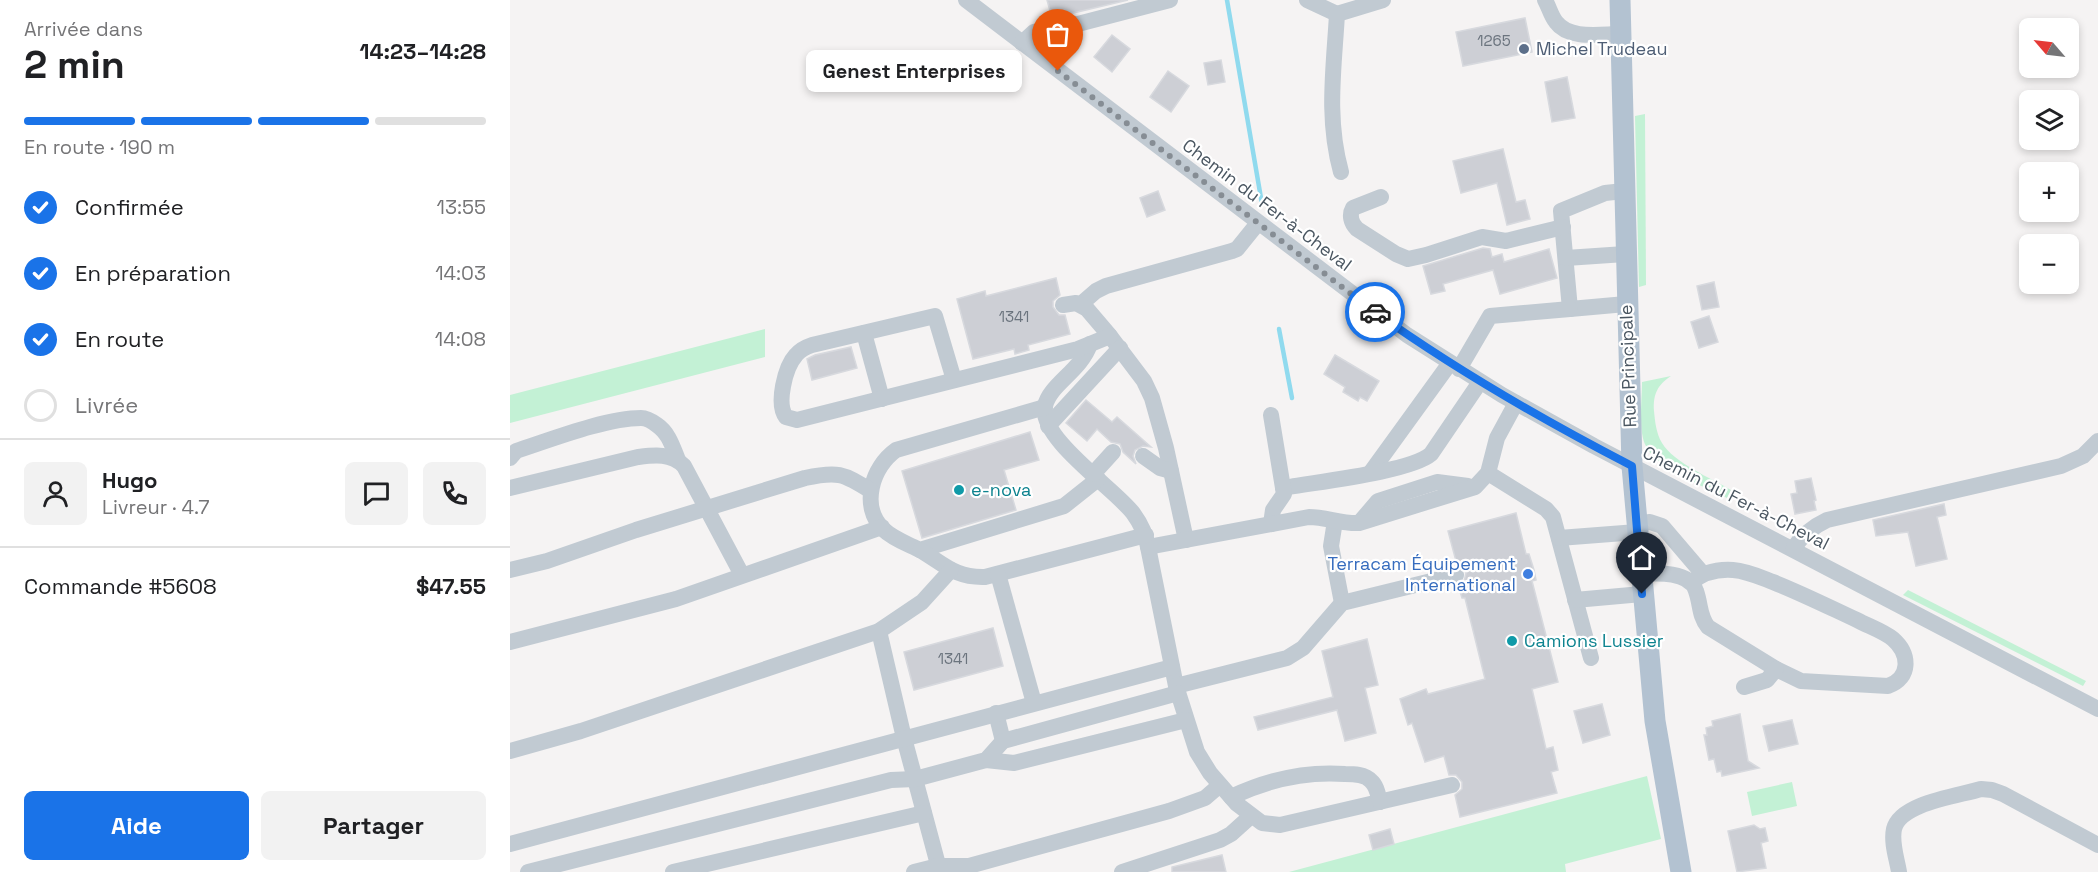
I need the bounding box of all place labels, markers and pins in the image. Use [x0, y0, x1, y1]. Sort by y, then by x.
pin [1032, 9, 1083, 71]
place label: Michel Trudeau [1536, 37, 1667, 60]
marker: Michel Trudeau [1517, 42, 1531, 56]
callout: Genest Enterprises [806, 50, 1022, 92]
place label: e-nova [971, 478, 1031, 501]
marker: e-nova [952, 483, 966, 497]
pin [1616, 532, 1667, 594]
place label: Terracam Équipement International [1327, 552, 1516, 596]
marker: Terracam Équipement International [1521, 567, 1535, 581]
place label: Camions Lussier [1524, 629, 1664, 652]
marker: Camions Lussier [1505, 634, 1519, 648]

